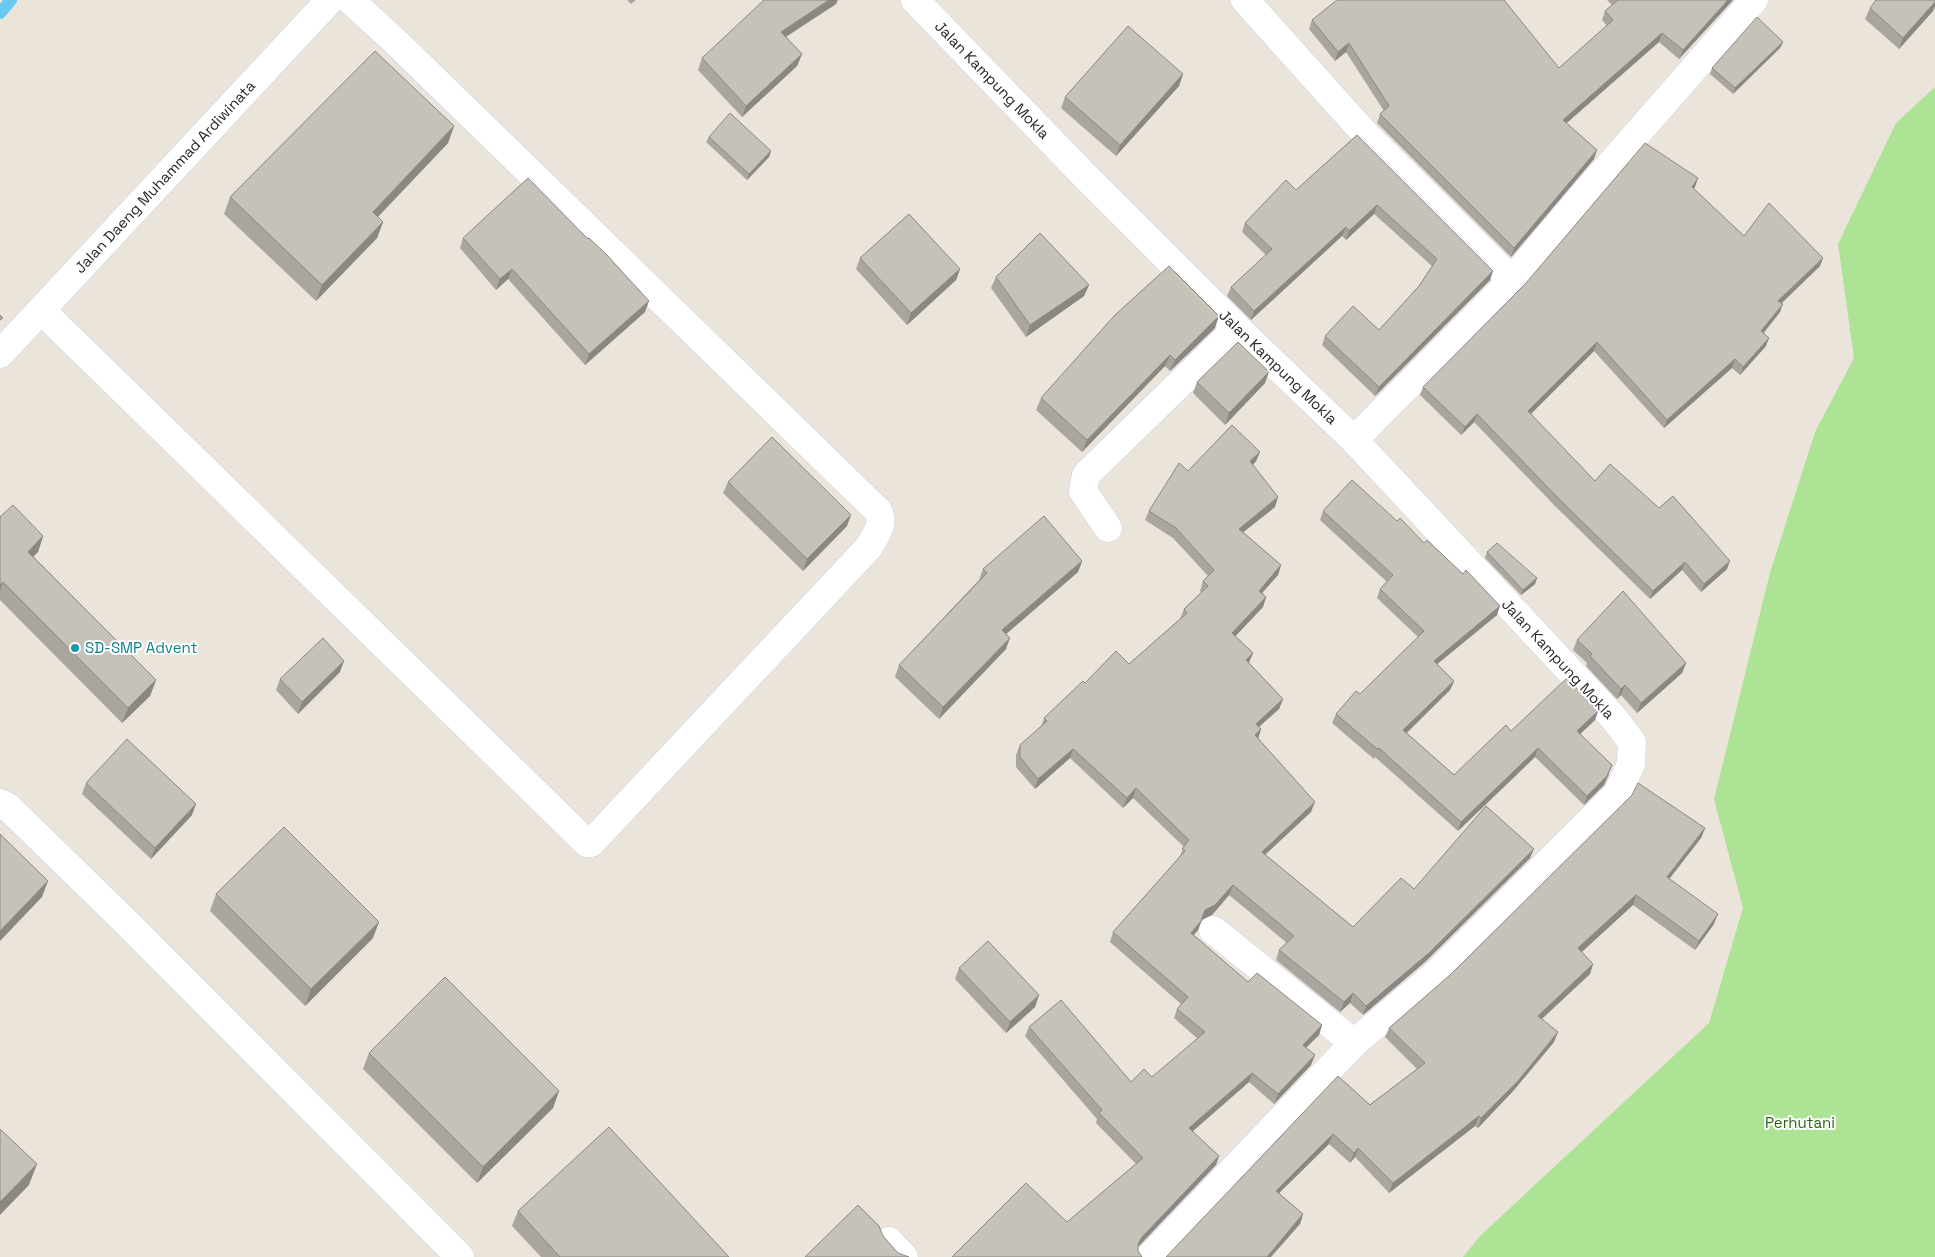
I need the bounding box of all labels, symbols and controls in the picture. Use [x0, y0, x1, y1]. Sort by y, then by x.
street label: Jalan Kampung Mokla [931, 16, 1054, 143]
street label: Jalan Daeng Muhammad Ardiwinata [70, 76, 259, 277]
street label: Jalan Kampung Mokla [1215, 305, 1342, 428]
street label: Jalan Kampung Mokla [1498, 595, 1619, 723]
place label: SD-SMP Advent [85, 638, 197, 657]
marker: SD-SMP Advent [69, 642, 81, 654]
park label: Perhutani [1765, 1113, 1835, 1132]

